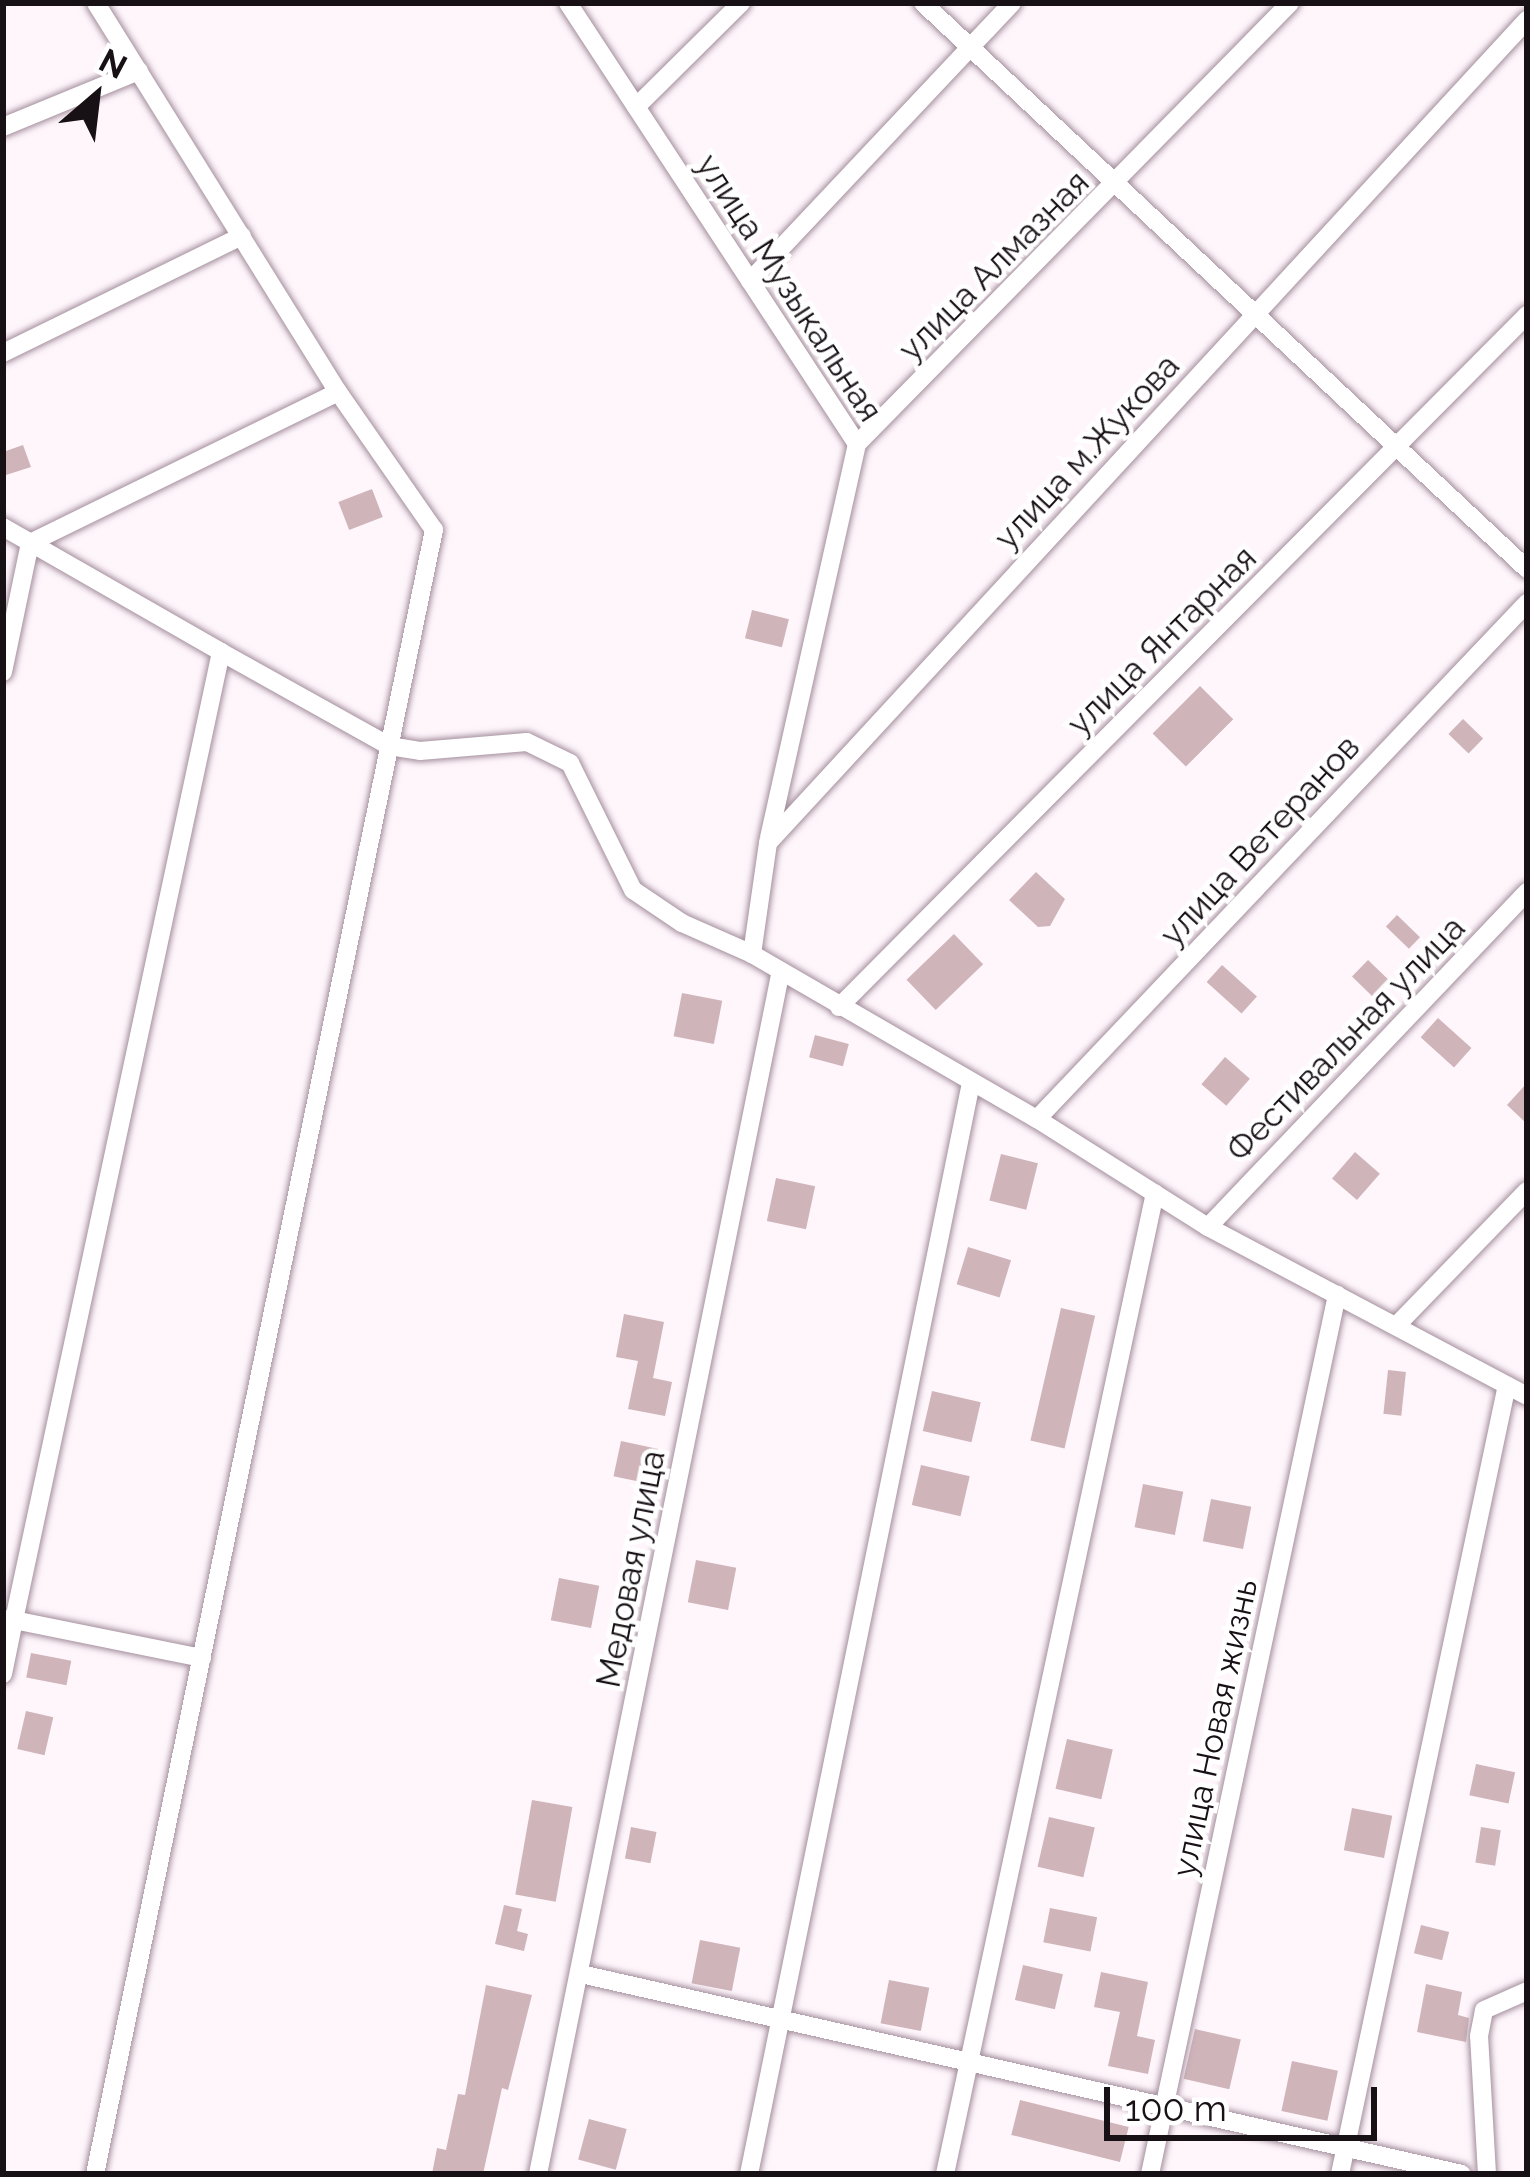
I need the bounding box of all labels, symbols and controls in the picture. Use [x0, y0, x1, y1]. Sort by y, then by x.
north arrow [36, 36, 156, 156]
text: N [93, 41, 133, 87]
street label: улица Музыкальная [688, 147, 890, 429]
street label: улица Алмазная [890, 162, 1098, 370]
street label: улица м.Жукова [987, 346, 1187, 558]
street label: улица Янтарная [1059, 538, 1265, 744]
street label: улица Ветеранов [1152, 728, 1368, 954]
street label: Фестивальная улица [1218, 908, 1474, 1170]
street label: Медовая улица [589, 1447, 673, 1691]
street label: улица Новая жизнь [1164, 1576, 1266, 1880]
scale bar [1110, 2063, 1383, 2137]
text: 100 m [1125, 2087, 1227, 2129]

